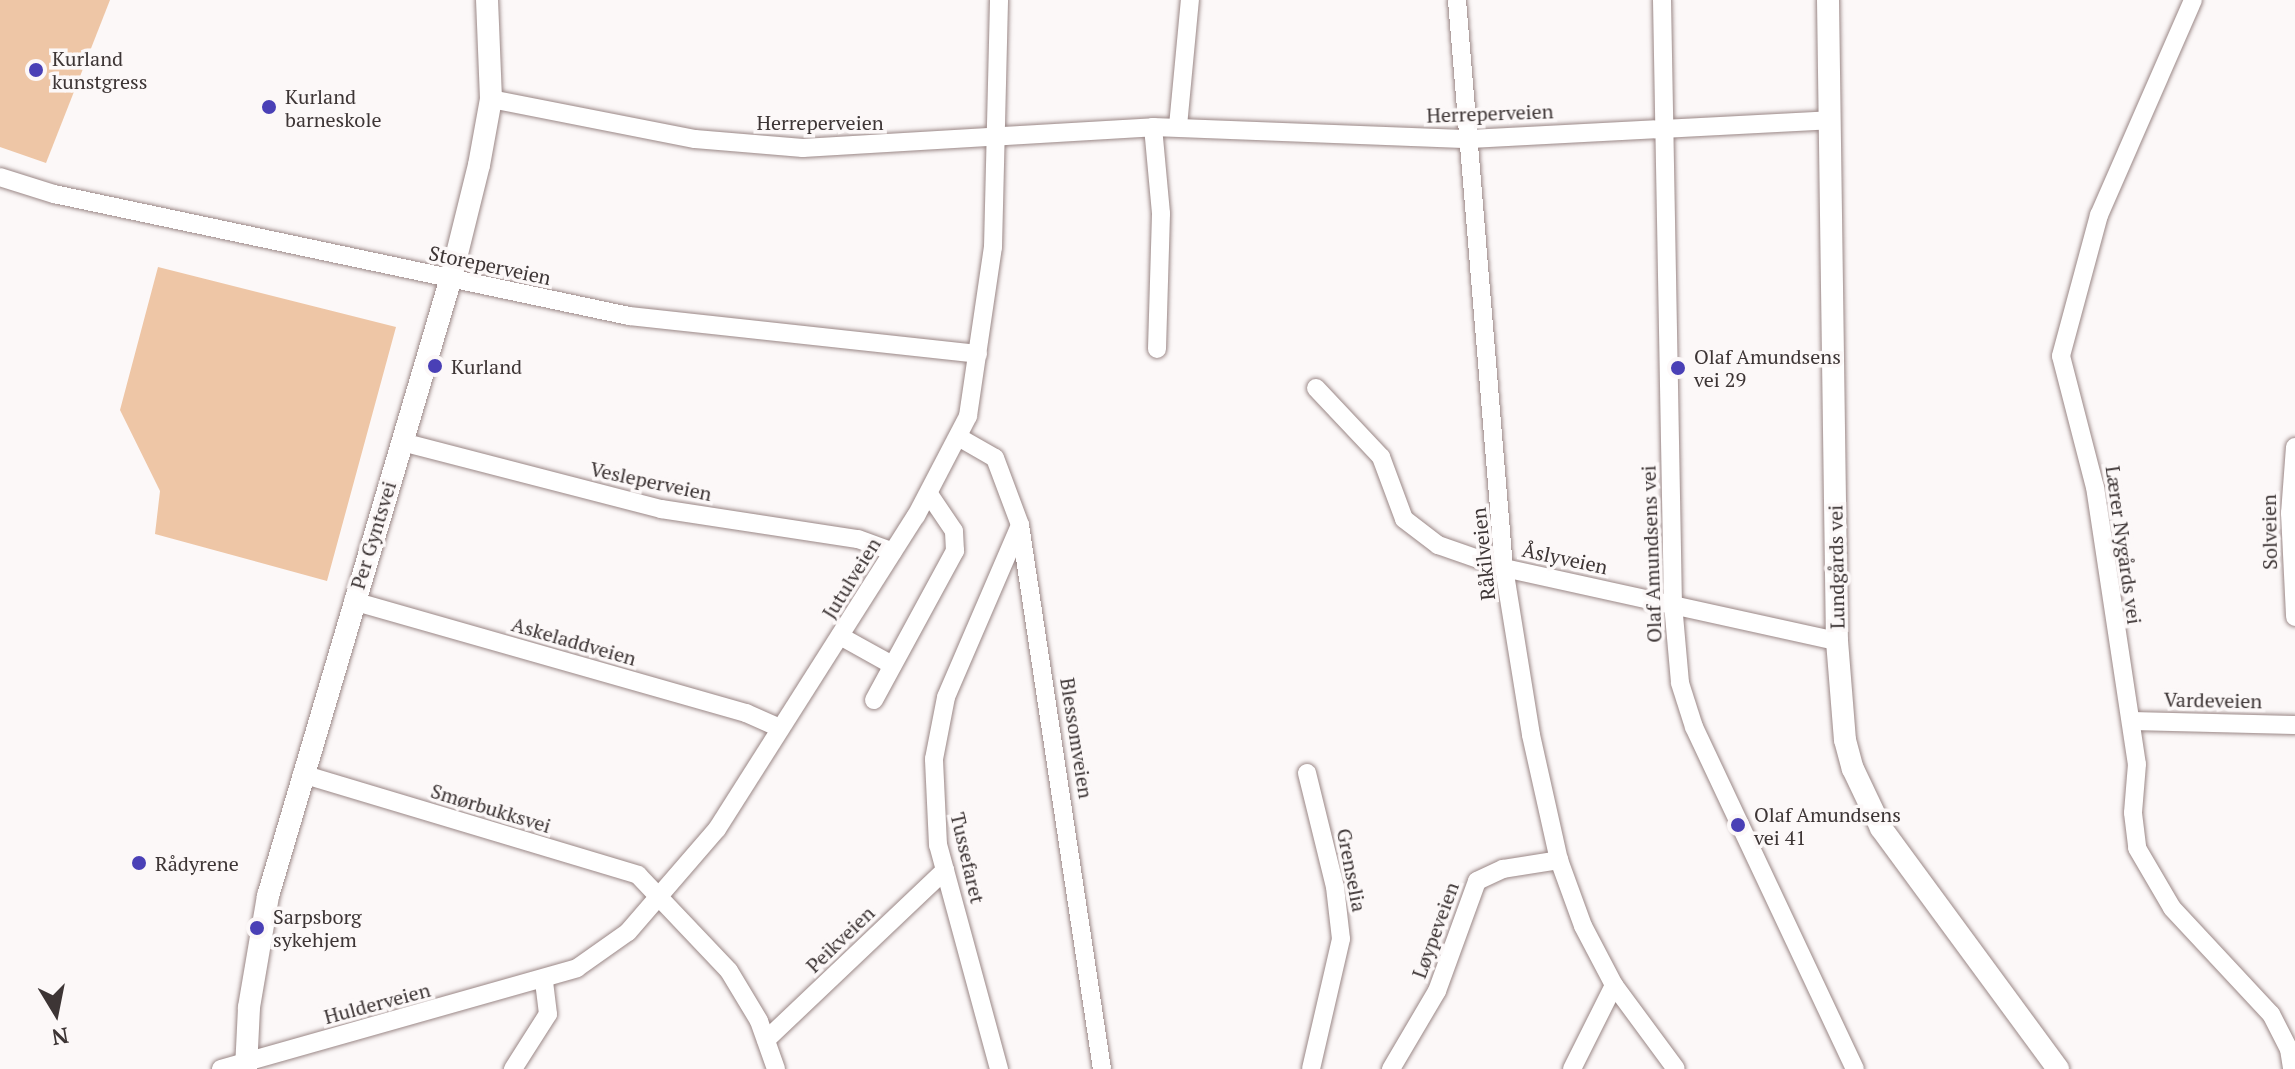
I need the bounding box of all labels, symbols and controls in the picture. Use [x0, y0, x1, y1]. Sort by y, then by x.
place label: Kurland kunstgress [52, 46, 147, 93]
marker: Kurland kunstgress [27, 61, 45, 79]
place label: Kurland barneskole [285, 84, 381, 131]
marker: Kurland barneskole [260, 98, 278, 116]
street label: Herreperveien [1426, 99, 1554, 127]
street label: Herreperveien [756, 110, 884, 134]
street label: Storeperveien [427, 240, 553, 290]
place label: Olaf Amundsens vei 29 [1694, 344, 1841, 391]
place label: Kurland [451, 354, 522, 378]
marker: Kurland [426, 357, 444, 375]
marker: Olaf Amundsens vei 29 [1669, 359, 1687, 377]
street label: Vesleperveien [588, 456, 714, 506]
street label: Lærer Nygårds vei [2101, 464, 2147, 626]
street label: Olaf Amundsens vei [1636, 465, 1666, 643]
street label: Per Gyntsvei [345, 478, 401, 592]
street label: Solveien [2256, 494, 2282, 570]
street label: Lundgårds vei [1823, 505, 1849, 629]
street label: Råkilveien [1466, 507, 1500, 601]
street label: Jutulveien [817, 533, 885, 623]
street label: Åslyveien [1520, 537, 1610, 579]
street label: Askeladdveien [509, 612, 639, 670]
street label: Blessomveien [1056, 676, 1098, 800]
street label: Vardeveien [2164, 687, 2262, 713]
street label: Smørbukksvei [428, 778, 554, 838]
place label: Olaf Amundsens vei 41 [1754, 802, 1901, 849]
street label: Tussefaret [946, 810, 990, 906]
marker: Olaf Amundsens vei 41 [1729, 816, 1747, 834]
street label: Grenselia [1332, 826, 1372, 914]
place label: Rådyrene [155, 851, 239, 875]
marker: Rådyrene [130, 854, 148, 872]
street label: Løypeveien [1407, 879, 1463, 981]
street label: Peikveien [801, 901, 879, 977]
place label: Sarpsborg sykehjem [273, 904, 362, 951]
marker: Sarpsborg sykehjem [248, 919, 266, 937]
north arrow [16, 973, 96, 1053]
street label: Hulderveien [321, 977, 433, 1029]
text: N [50, 1021, 71, 1053]

